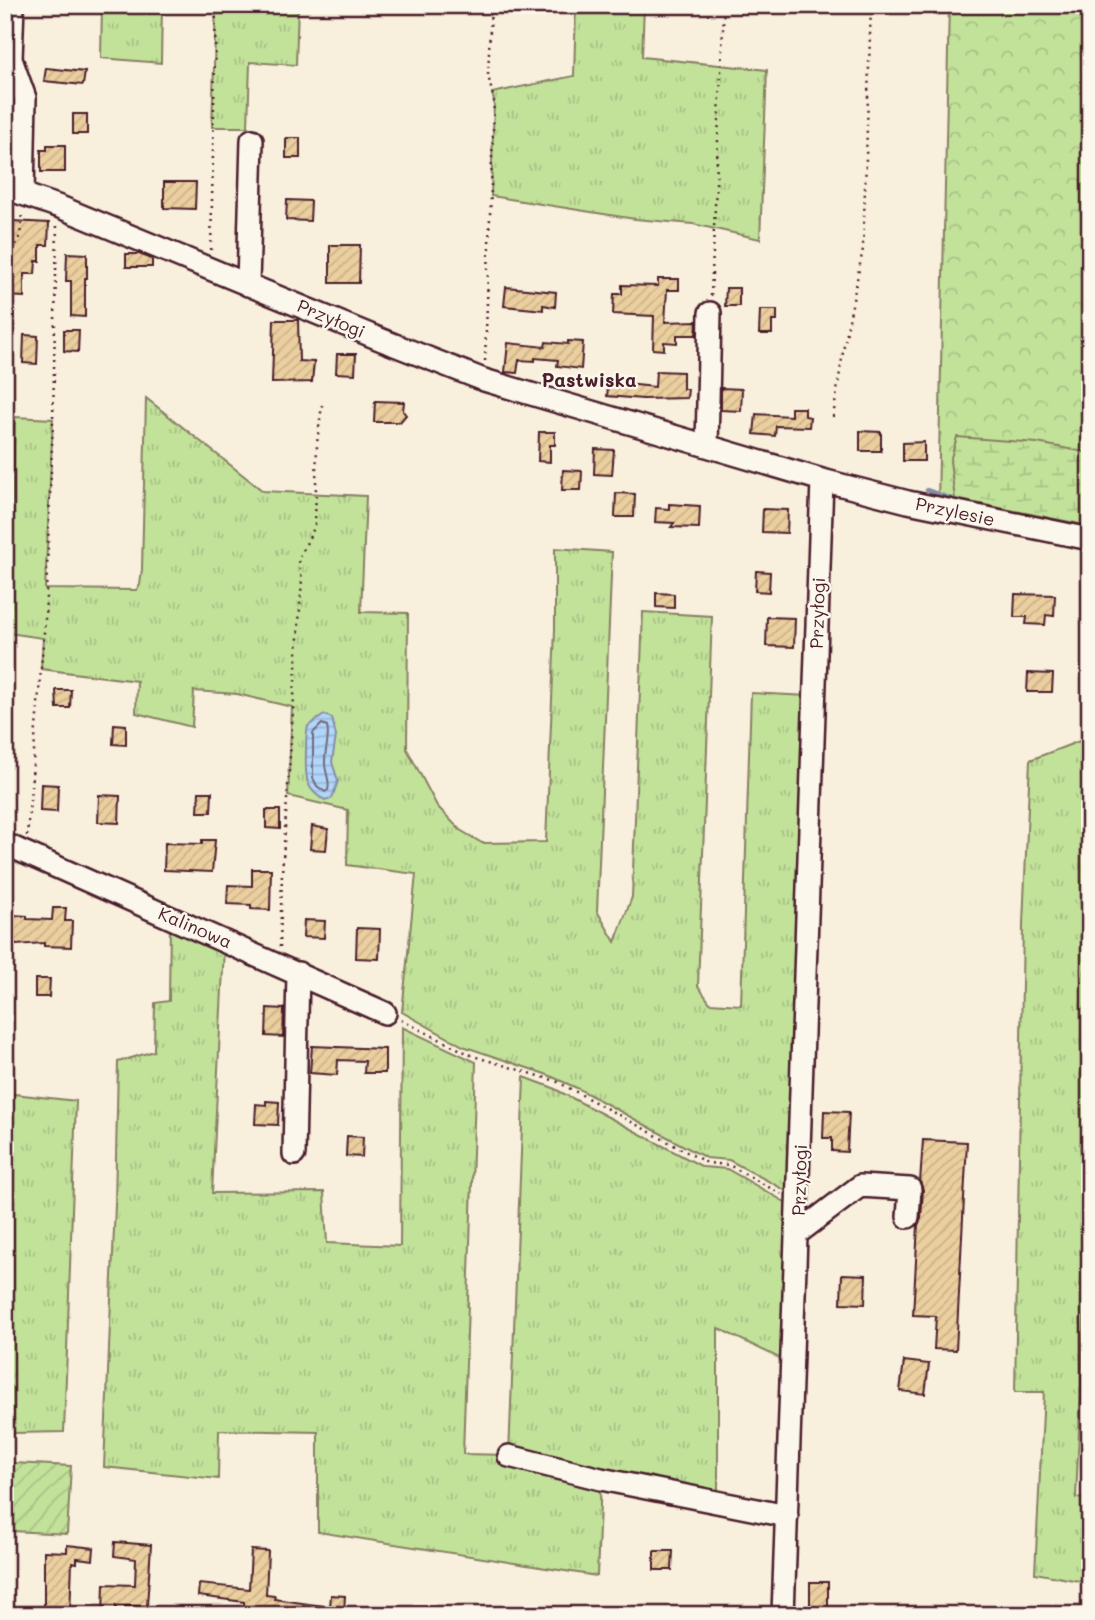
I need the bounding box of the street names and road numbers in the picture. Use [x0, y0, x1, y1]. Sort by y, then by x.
street label: Przyłogi [294, 293, 369, 343]
street label: Przylesie [913, 491, 997, 531]
street label: Przyłogi [804, 577, 830, 649]
street label: Kalinowa [155, 901, 236, 953]
street label: Przyłogi [786, 1144, 812, 1216]

